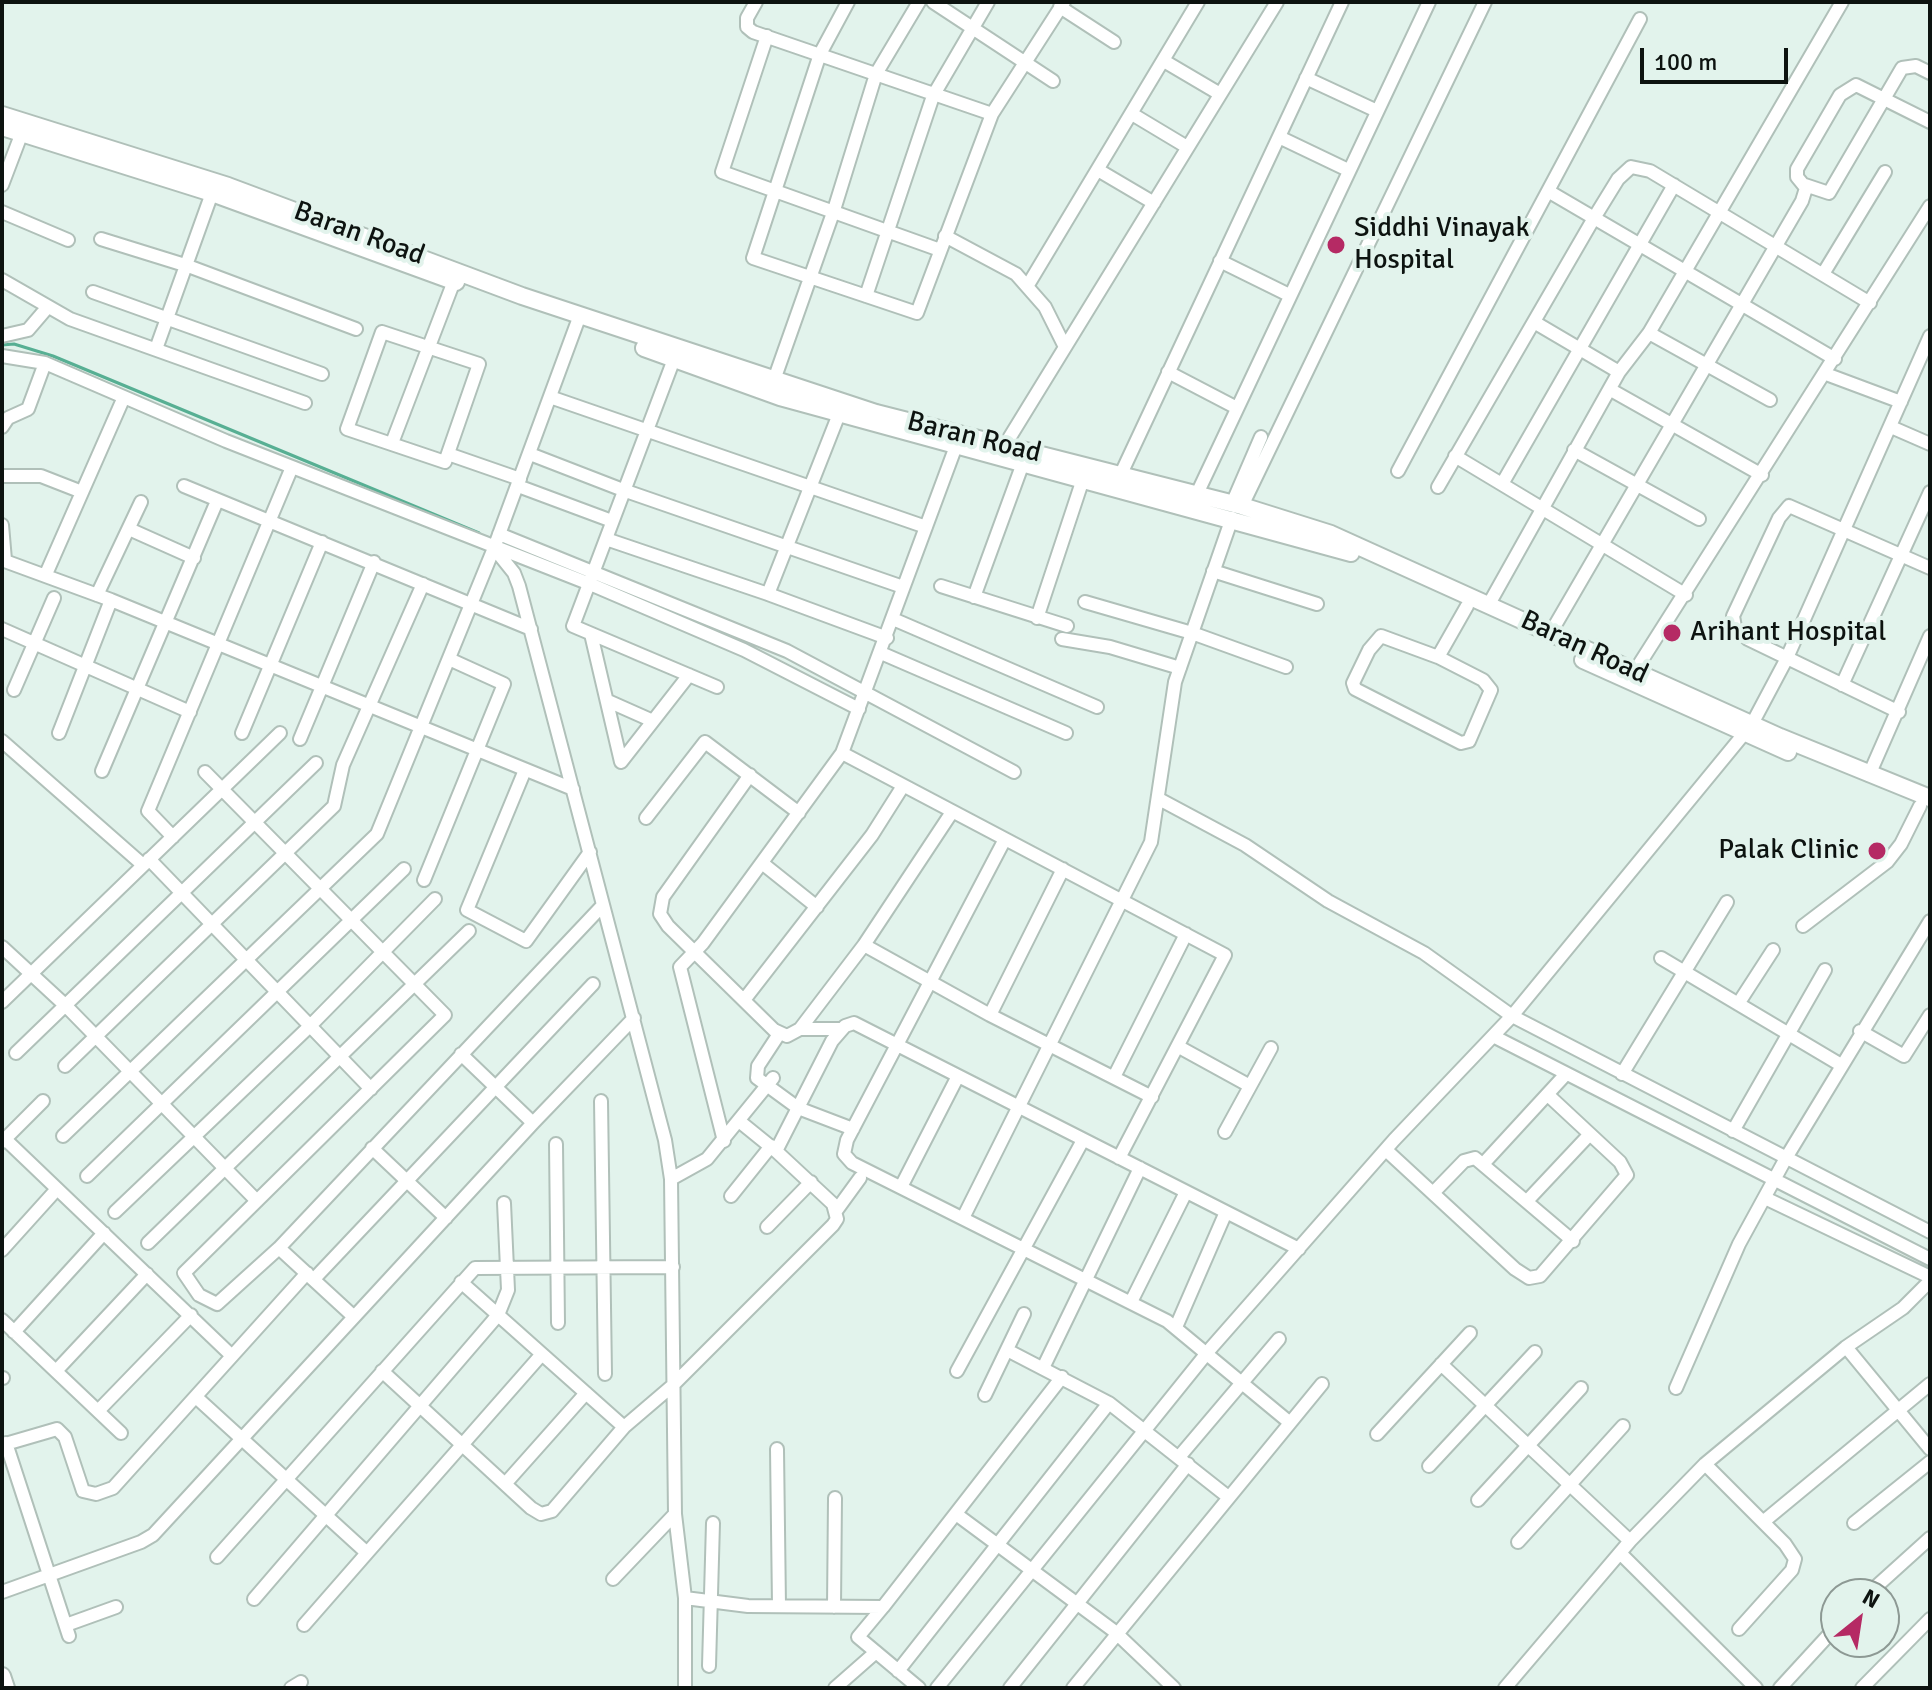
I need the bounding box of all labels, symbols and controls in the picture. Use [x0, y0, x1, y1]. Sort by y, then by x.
scale bar [1644, 32, 1792, 82]
text: 100 m [1654, 47, 1717, 77]
street label: Baran Road [289, 195, 429, 273]
place label: Siddhi Vinayak Hospital [1354, 212, 1530, 278]
marker: Siddhi Vinayak Hospital [1325, 234, 1347, 256]
street label: Baran Road [904, 405, 1044, 471]
street label: Baran Road [1515, 604, 1653, 692]
place label: Arihant Hospital [1690, 616, 1886, 650]
marker: Arihant Hospital [1661, 622, 1683, 644]
place label: Palak Clinic [1718, 834, 1859, 868]
marker: Palak Clinic [1866, 840, 1888, 862]
north arrow [1820, 1578, 1900, 1658]
text: N [1858, 1583, 1885, 1614]

